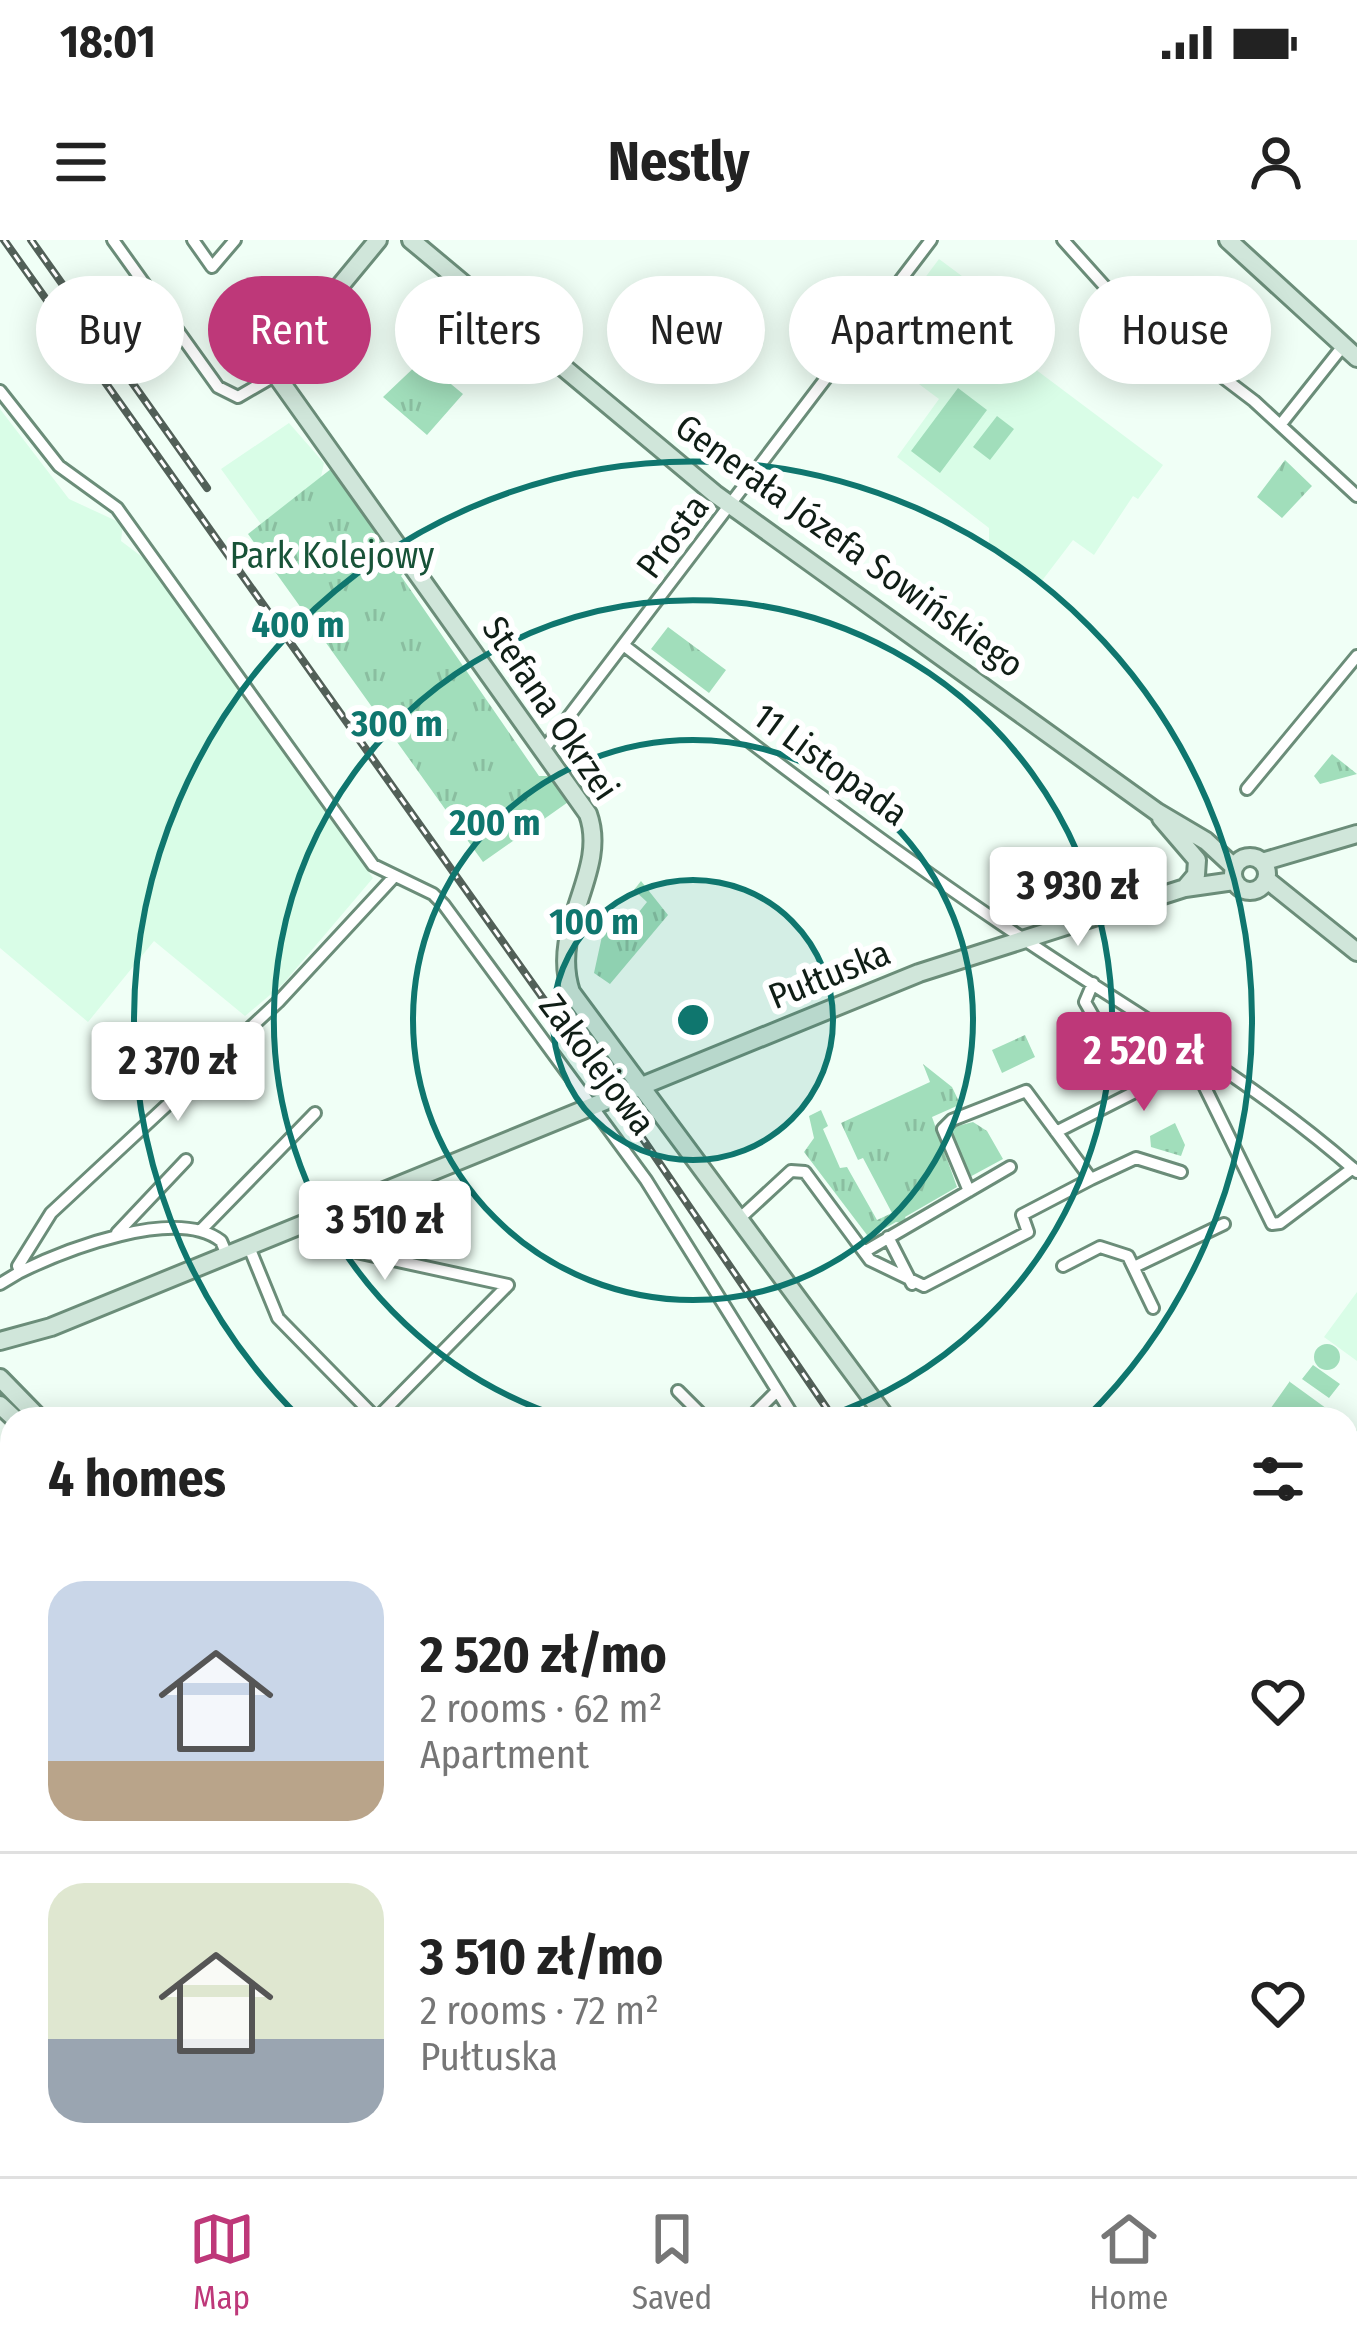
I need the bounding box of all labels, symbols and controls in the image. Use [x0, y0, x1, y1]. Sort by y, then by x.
text: 18:01 [60, 15, 156, 69]
icon: menu [48, 129, 114, 195]
icon: person [1243, 129, 1309, 195]
text: Nestly [608, 130, 749, 194]
chip: Buy [36, 276, 184, 384]
chip: Rent [208, 276, 371, 384]
chip: Filters [395, 276, 583, 384]
chip: New [607, 276, 765, 384]
chip: Apartment [789, 276, 1055, 384]
chip: House [1079, 276, 1271, 384]
street label: Generała Józefa Sowińskiego [667, 405, 1032, 687]
street label: Prosta [627, 486, 718, 587]
park label: Park Kolejowy [230, 534, 434, 578]
text: 400 m [252, 603, 344, 647]
street label: Stefana Okrzei [473, 608, 628, 809]
street label: 11 Listopada [745, 694, 916, 836]
text: 300 m [350, 702, 443, 746]
text: 200 m [449, 801, 540, 845]
pin: 3 930 zł [954, 847, 1202, 949]
text: 3 930 zł [1017, 863, 1139, 909]
text: 100 m [549, 900, 639, 944]
street label: Pułtuska [762, 931, 897, 1019]
street label: Zakolejowa [530, 985, 665, 1144]
centre of rings [672, 999, 714, 1041]
pin: 2 520 zł [1020, 1012, 1268, 1114]
pin: 2 370 zł [54, 1022, 302, 1124]
text: 2 520 zł [1083, 1028, 1205, 1074]
text: 2 370 zł [119, 1038, 237, 1084]
pin: 3 510 zł [261, 1181, 509, 1283]
text: 3 510 zł [326, 1197, 444, 1243]
icon: filters [1245, 1446, 1311, 1512]
text: 4 homes [48, 1448, 226, 1510]
text: 2 520 zł/mo [420, 1624, 667, 1686]
icon: home [144, 1629, 288, 1773]
icon: heart [1245, 1668, 1311, 1734]
text: 2 rooms · 62 m² [420, 1686, 662, 1732]
text: Apartment [420, 1732, 589, 1778]
text: 3 510 zł/mo [420, 1926, 663, 1988]
icon: home [144, 1931, 288, 2075]
icon: heart [1245, 1970, 1311, 2036]
text: 2 rooms · 72 m² [420, 1988, 659, 2034]
text: Pułtuska [420, 2034, 558, 2080]
tab: Map [189, 2206, 255, 2318]
tab: Saved [632, 2206, 712, 2318]
tab: Home [1089, 2206, 1168, 2318]

